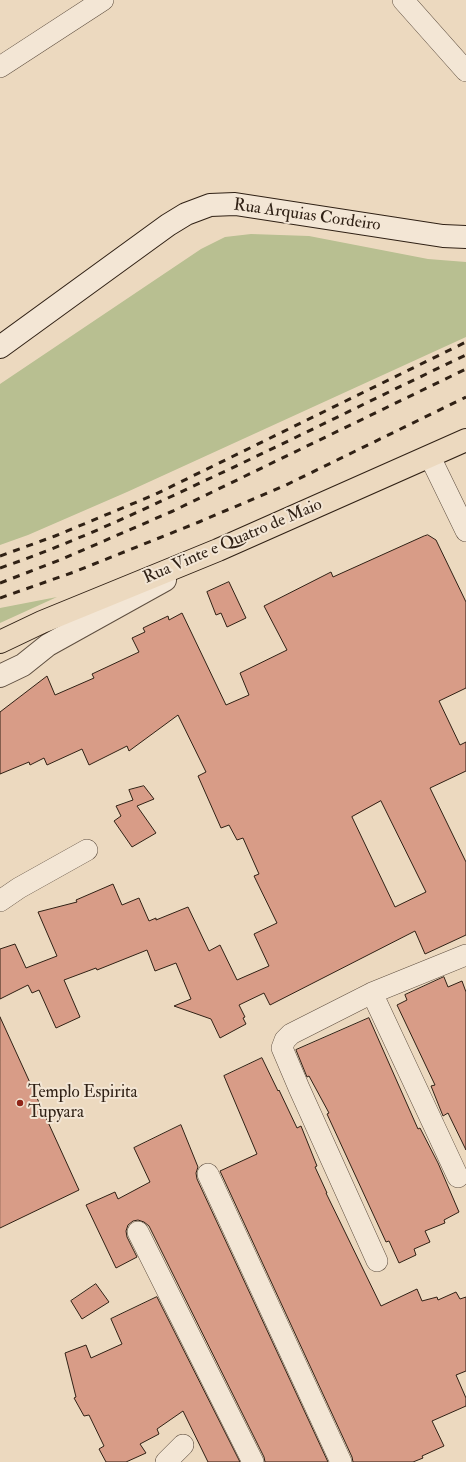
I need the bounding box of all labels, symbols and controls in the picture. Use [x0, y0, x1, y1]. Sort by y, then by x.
street label: Rua Arquias Cordeiro [232, 196, 382, 236]
street label: Rua Vinte e Quatro de Maio [141, 495, 325, 589]
place label: Templo Espirita Tupyara [28, 1083, 138, 1123]
marker: Templo Espirita Tupyara [15, 1098, 25, 1108]

